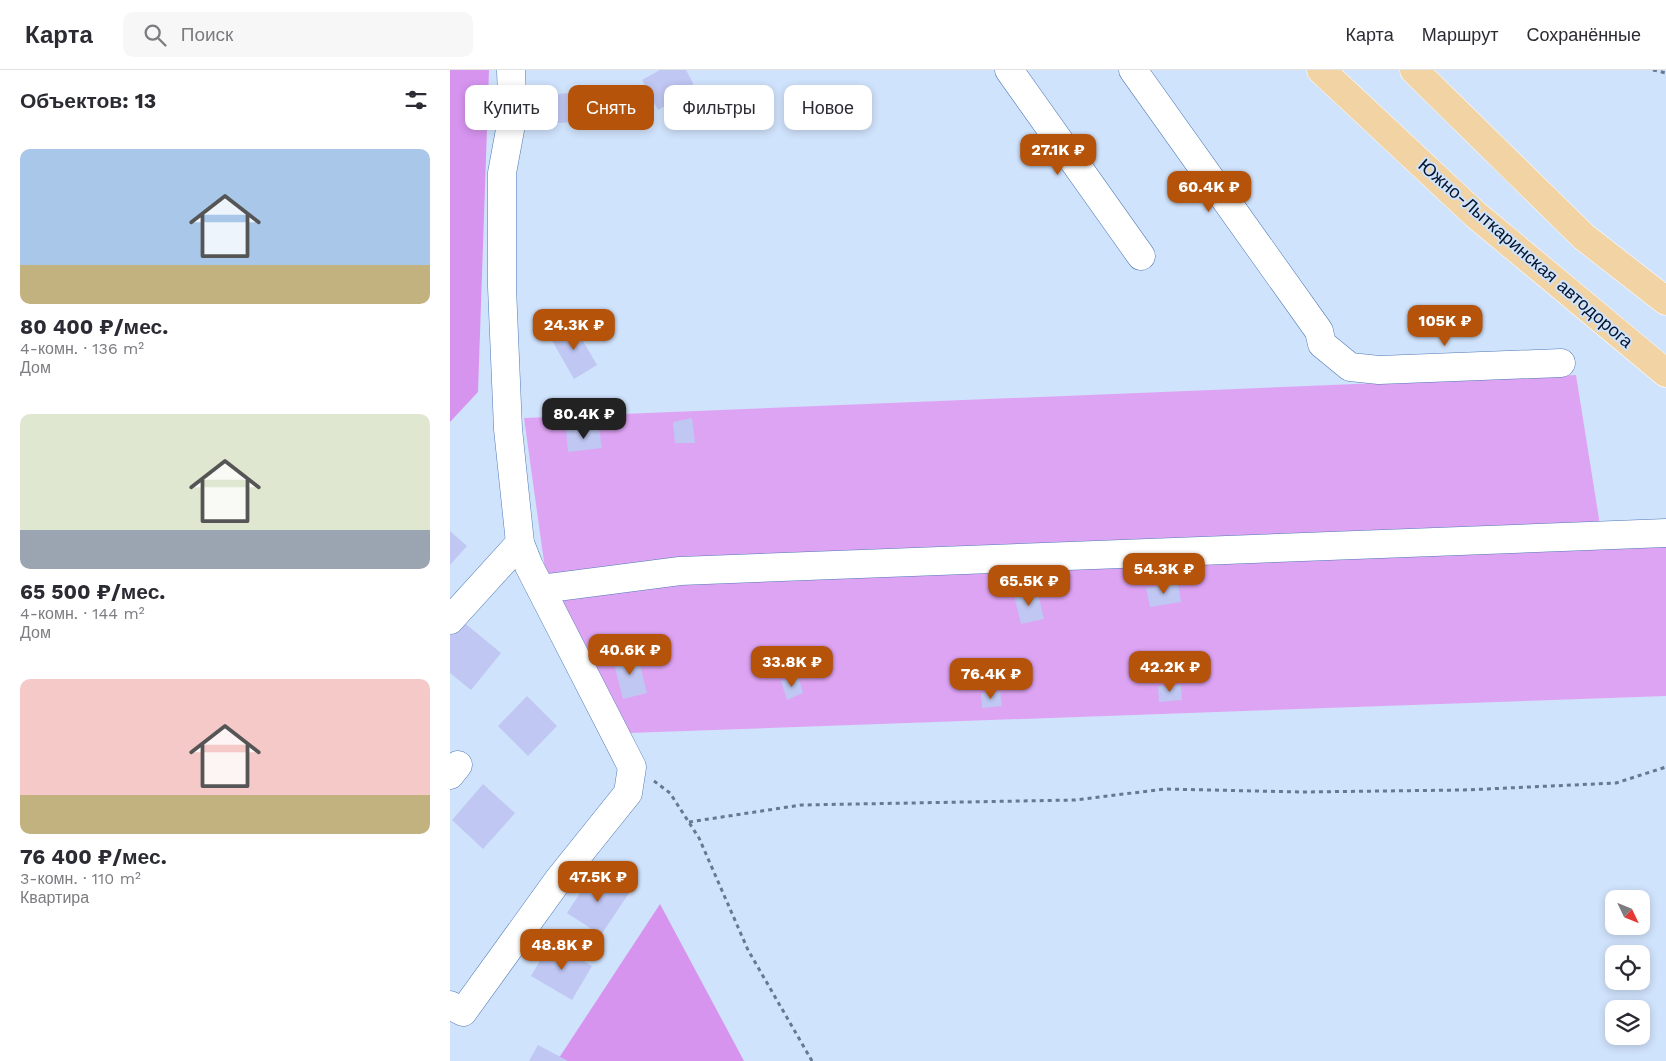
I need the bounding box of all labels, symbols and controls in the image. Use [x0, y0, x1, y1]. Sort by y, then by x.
search box [123, 12, 473, 57]
text: Карта [25, 21, 93, 49]
icon: search [141, 21, 169, 49]
text: Поиск [181, 23, 233, 46]
text: Карта [1346, 24, 1394, 45]
text: Маршрут [1422, 24, 1498, 45]
text: Сохранённые [1526, 24, 1641, 45]
chip: Купить [465, 85, 558, 130]
chip: Снять [568, 85, 654, 130]
chip: Фильтры [664, 85, 774, 130]
chip: Новое [784, 85, 872, 130]
icon: filters [402, 86, 430, 114]
text: Объектов: 13 [20, 88, 156, 113]
pin: 27.1K ₽ [1012, 134, 1104, 176]
text: 27.1K ₽ [1031, 140, 1085, 159]
street label: Южно-Лыткаринская автодорога [1414, 154, 1638, 353]
pin: 60.4K ₽ [1163, 170, 1255, 213]
text: 60.4K ₽ [1178, 177, 1240, 196]
icon: home [180, 181, 270, 271]
pin: 105K ₽ [1404, 304, 1486, 347]
pin: 24.3K ₽ [528, 308, 620, 351]
text: 105K ₽ [1418, 311, 1472, 330]
text: 80 400 ₽/мес. [20, 314, 168, 339]
text: 24.3K ₽ [544, 315, 604, 334]
text: 4-комн. · 136 m² [20, 339, 144, 358]
text: Дом [20, 358, 51, 377]
pin: 80.4K ₽ [538, 398, 630, 440]
text: 80.4K ₽ [553, 404, 615, 423]
icon: home [180, 446, 270, 536]
pin: 54.3K ₽ [1118, 552, 1210, 595]
text: 54.3K ₽ [1134, 559, 1194, 578]
pin: 65.5K ₽ [983, 564, 1075, 607]
text: 65.5K ₽ [999, 571, 1059, 590]
text: 65 500 ₽/мес. [20, 579, 165, 604]
text: 4-комн. · 144 m² [20, 604, 145, 623]
text: Дом [20, 623, 51, 642]
pin: 40.6K ₽ [584, 634, 676, 676]
text: 40.6K ₽ [599, 640, 661, 659]
pin: 33.8K ₽ [746, 646, 838, 688]
pin: 42.2K ₽ [1124, 650, 1216, 693]
text: 33.8K ₽ [762, 652, 822, 671]
text: 42.2K ₽ [1140, 657, 1200, 676]
pin: 76.4K ₽ [945, 658, 1037, 700]
text: 76.4K ₽ [961, 664, 1021, 683]
icon: home [180, 711, 270, 801]
text: 76 400 ₽/мес. [20, 844, 167, 869]
pin: 47.5K ₽ [552, 860, 644, 903]
text: 47.5K ₽ [569, 867, 627, 886]
text: 3-комн. · 110 m² [20, 869, 141, 888]
text: Квартира [20, 888, 89, 907]
north arrow [1605, 890, 1650, 935]
map controls [1605, 890, 1650, 1045]
pin: 48.8K ₽ [516, 928, 608, 971]
text: 48.8K ₽ [531, 935, 593, 954]
button: locate [1605, 945, 1650, 990]
button: layers [1605, 1000, 1650, 1045]

